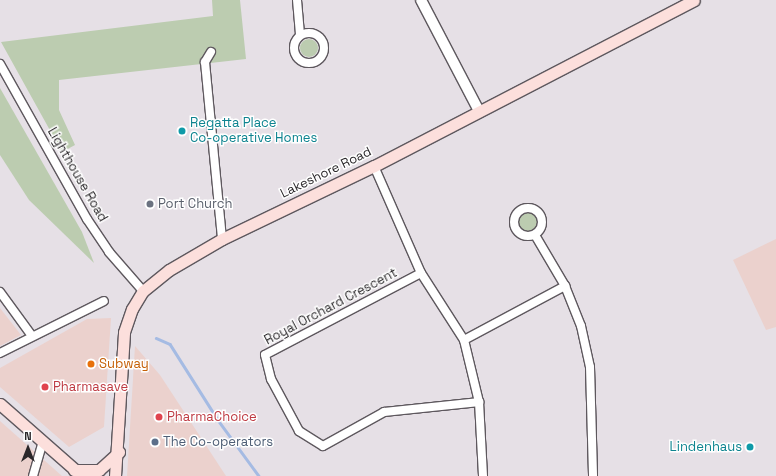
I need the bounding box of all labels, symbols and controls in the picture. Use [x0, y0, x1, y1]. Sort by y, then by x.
place label: Regatta Place Co-operative Homes [190, 116, 317, 147]
street label: Lighthouse Road [44, 125, 110, 225]
marker: Regatta Place Co-operative Homes [177, 126, 187, 136]
street label: Lakeshore Road [278, 144, 374, 202]
place label: Port Church [158, 196, 232, 212]
marker: Port Church [145, 199, 155, 209]
street label: Royal Orchard Crescent [262, 265, 400, 349]
place label: Subway [99, 356, 149, 372]
marker: Subway [86, 359, 96, 369]
place label: Pharmasave [53, 379, 128, 395]
marker: Pharmasave [40, 382, 50, 392]
place label: PharmaChoice [167, 409, 257, 425]
marker: PharmaChoice [154, 412, 164, 422]
north arrow [8, 428, 48, 468]
text: N [24, 429, 32, 443]
place label: The Co-operators [163, 434, 273, 450]
marker: The Co-operators [150, 437, 160, 447]
place label: Lindenhaus [670, 439, 742, 455]
marker: Lindenhaus [745, 442, 755, 452]

